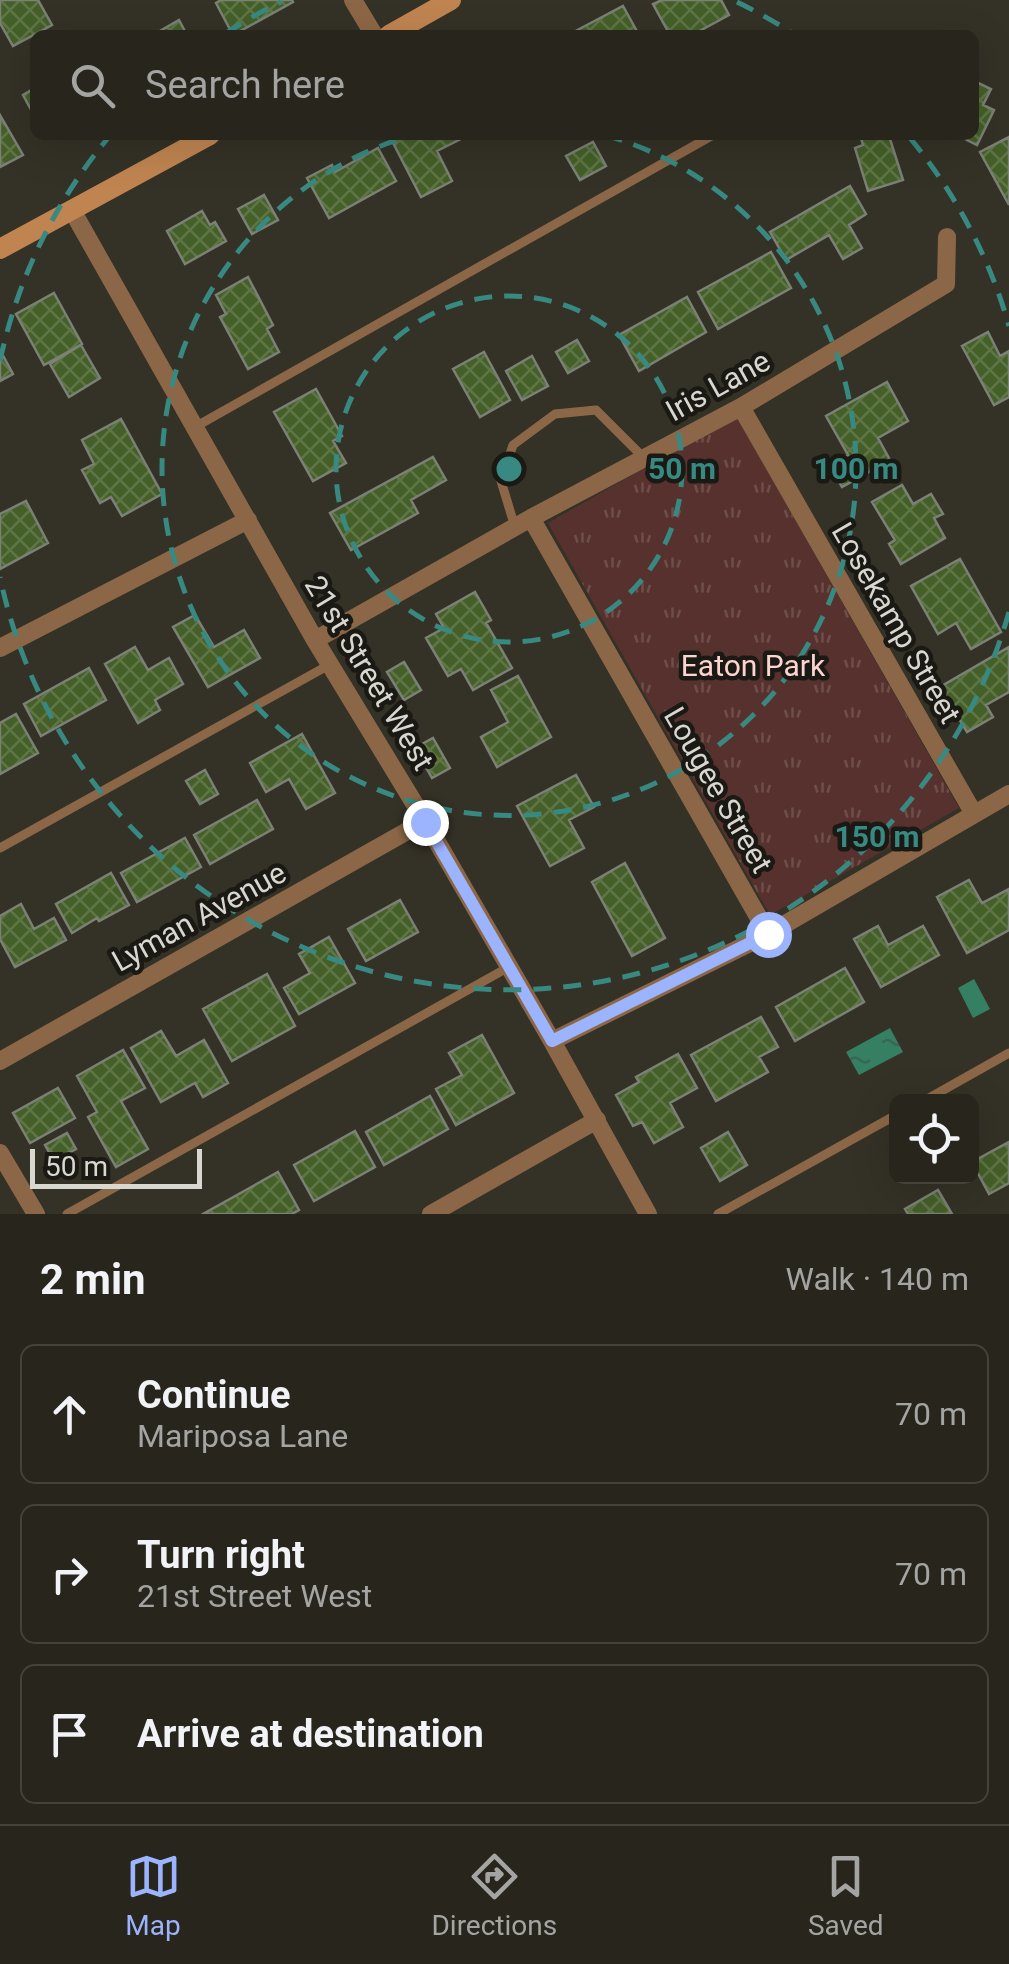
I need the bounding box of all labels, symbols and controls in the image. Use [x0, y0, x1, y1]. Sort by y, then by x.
search box [30, 30, 979, 140]
icon: search [65, 58, 120, 113]
text: Search here [145, 63, 345, 107]
street label: Iris Lane [660, 343, 776, 428]
centre of rings [491, 451, 527, 487]
text: 50 m [648, 451, 716, 486]
text: 100 m [813, 451, 899, 486]
street label: Losekamp Street [825, 516, 968, 729]
street label: 21st Street West [298, 569, 441, 776]
park label: Eaton Park [681, 648, 826, 683]
street label: Lougee Street [657, 701, 780, 879]
route end [403, 800, 449, 846]
text: 150 m [834, 819, 920, 854]
street label: Lyman Avenue [106, 854, 292, 979]
route start [746, 912, 792, 958]
map controls [889, 1094, 979, 1184]
button: locate [889, 1094, 979, 1184]
scale bar [30, 1144, 202, 1188]
text: 50 m [45, 1150, 108, 1183]
text: 2 min [40, 1255, 146, 1304]
text: Walk · 140 m [786, 1260, 969, 1298]
text: Continue [137, 1373, 291, 1417]
icon: ahead [42, 1387, 97, 1442]
text: 70 m [895, 1395, 967, 1433]
text: Mariposa Lane [137, 1417, 348, 1455]
text: Turn right [137, 1533, 305, 1577]
icon: right [42, 1547, 97, 1602]
text: 70 m [895, 1555, 967, 1593]
text: 21st Street West [137, 1577, 372, 1615]
icon: arrive [42, 1707, 97, 1762]
text: Arrive at destination [137, 1712, 484, 1756]
tab: Map [125, 1849, 181, 1942]
tab: Directions [431, 1849, 557, 1942]
tab: Saved [808, 1849, 884, 1942]

